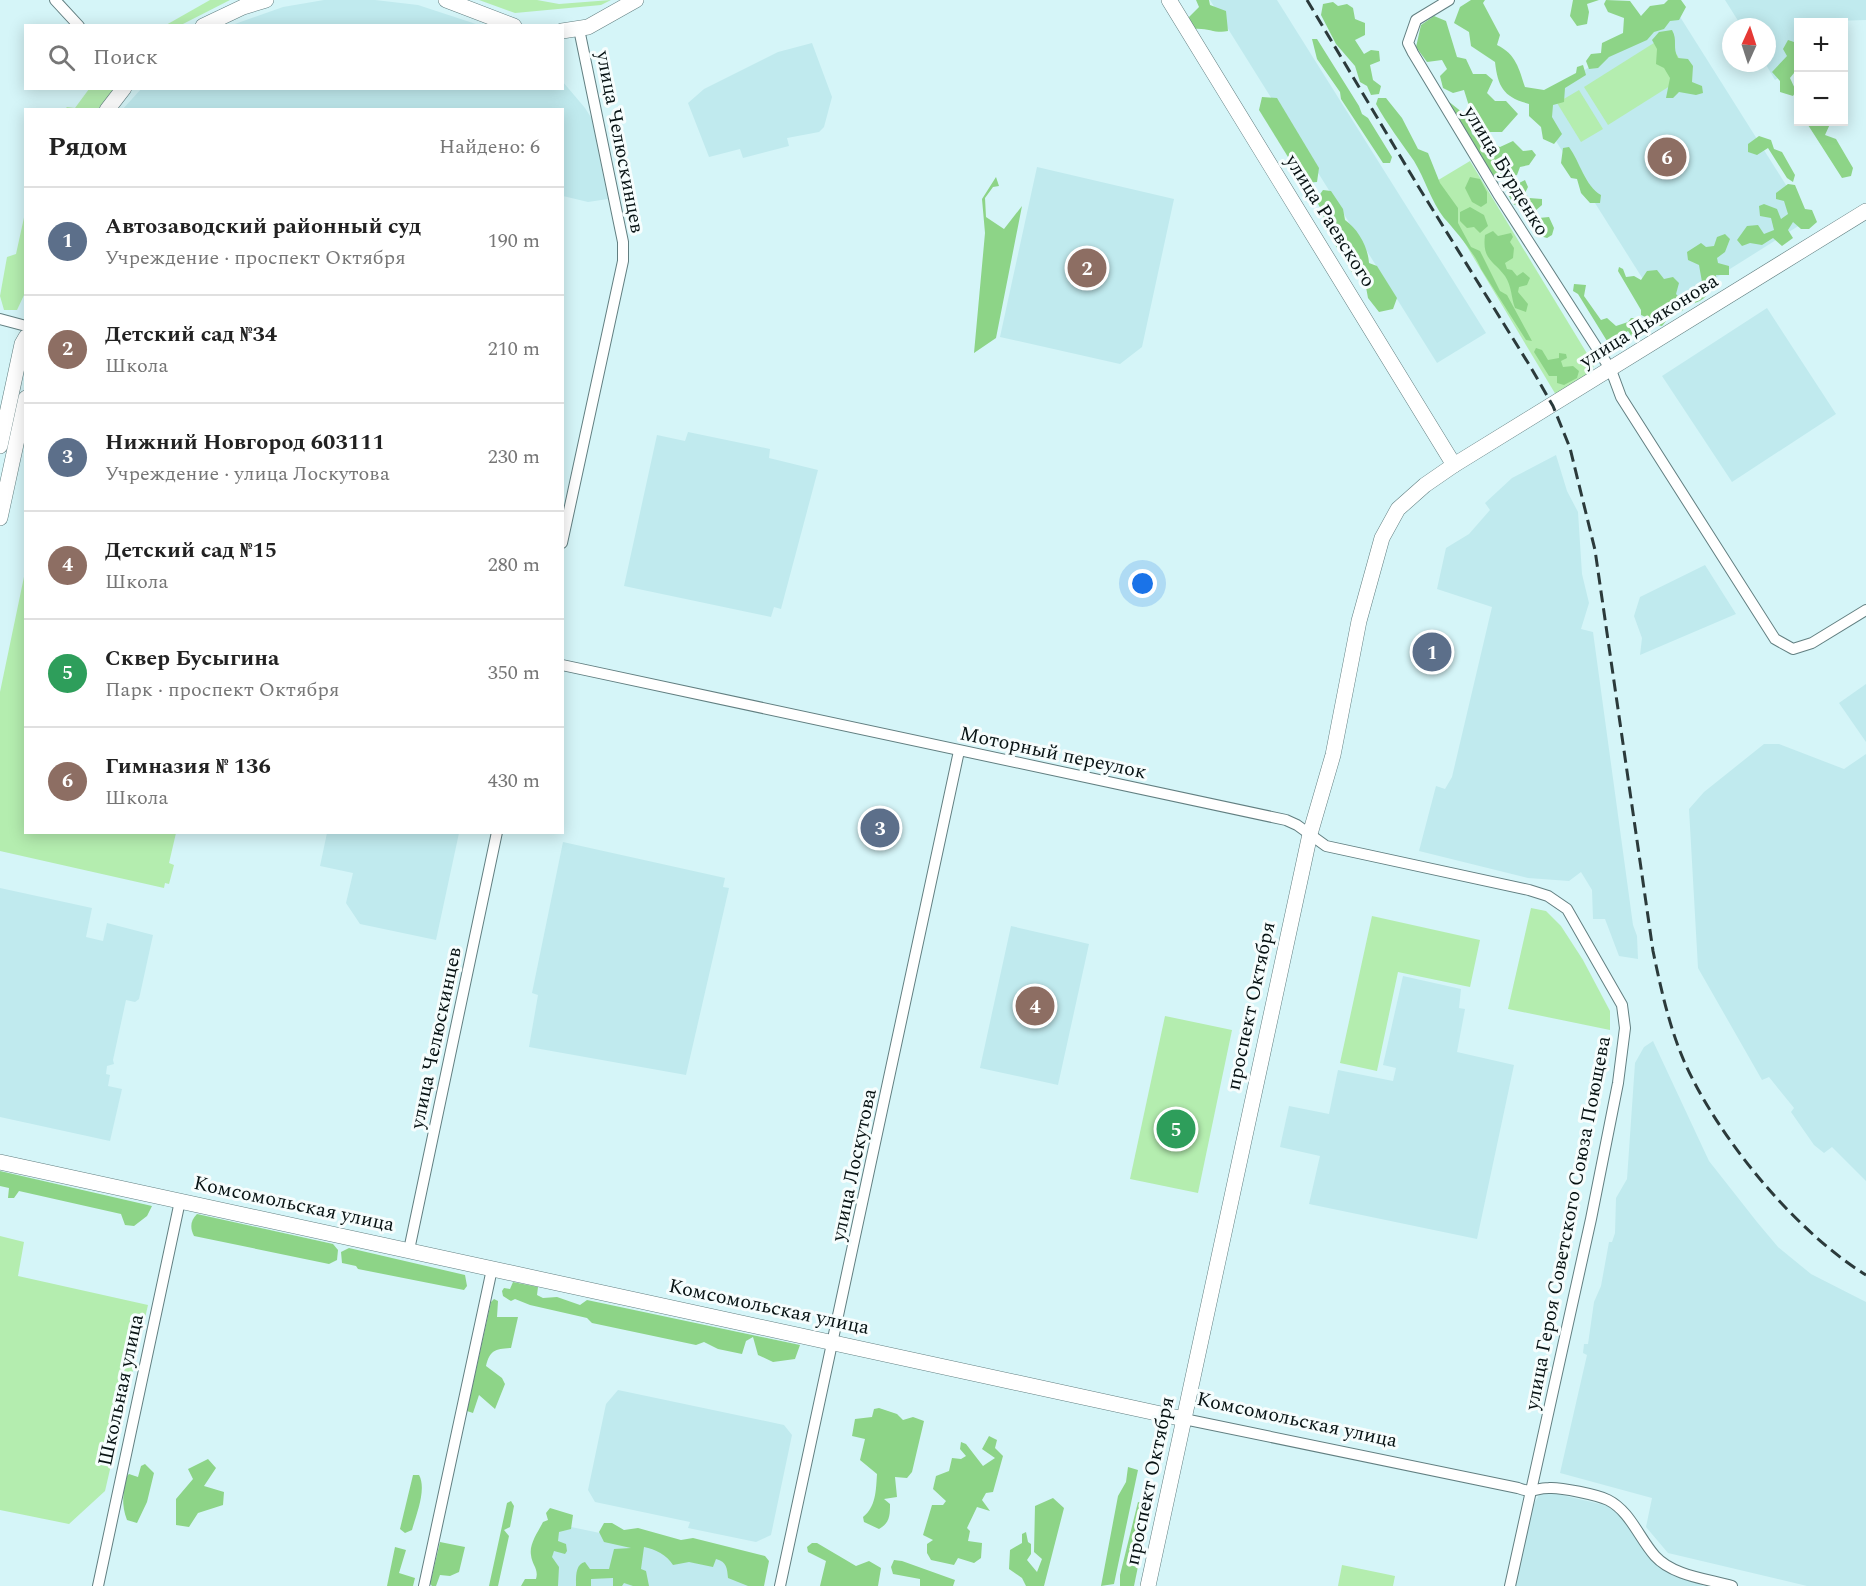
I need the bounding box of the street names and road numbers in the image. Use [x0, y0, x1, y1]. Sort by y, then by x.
street label: улица Челюскинцев [587, 47, 652, 236]
street label: улица Бурденко [1455, 99, 1557, 242]
street label: улица Раевского [1277, 148, 1383, 293]
street label: улица Дьяконова [1573, 266, 1724, 376]
street label: Моторный переулок [957, 719, 1149, 787]
street label: проспект Октября [1218, 919, 1284, 1093]
street label: улица Челюскинцев [402, 944, 470, 1133]
street label: улица Героя Советского Союза Поющева [1517, 1033, 1619, 1414]
street label: улица Лоскутова [823, 1086, 885, 1245]
street label: Комсомольская улица [191, 1168, 397, 1240]
street label: Комсомольская улица [666, 1271, 872, 1343]
street label: Школьная улица [90, 1311, 152, 1469]
street label: Комсомольская улица [1194, 1384, 1400, 1456]
street label: проспект Октября [1117, 1394, 1183, 1568]

